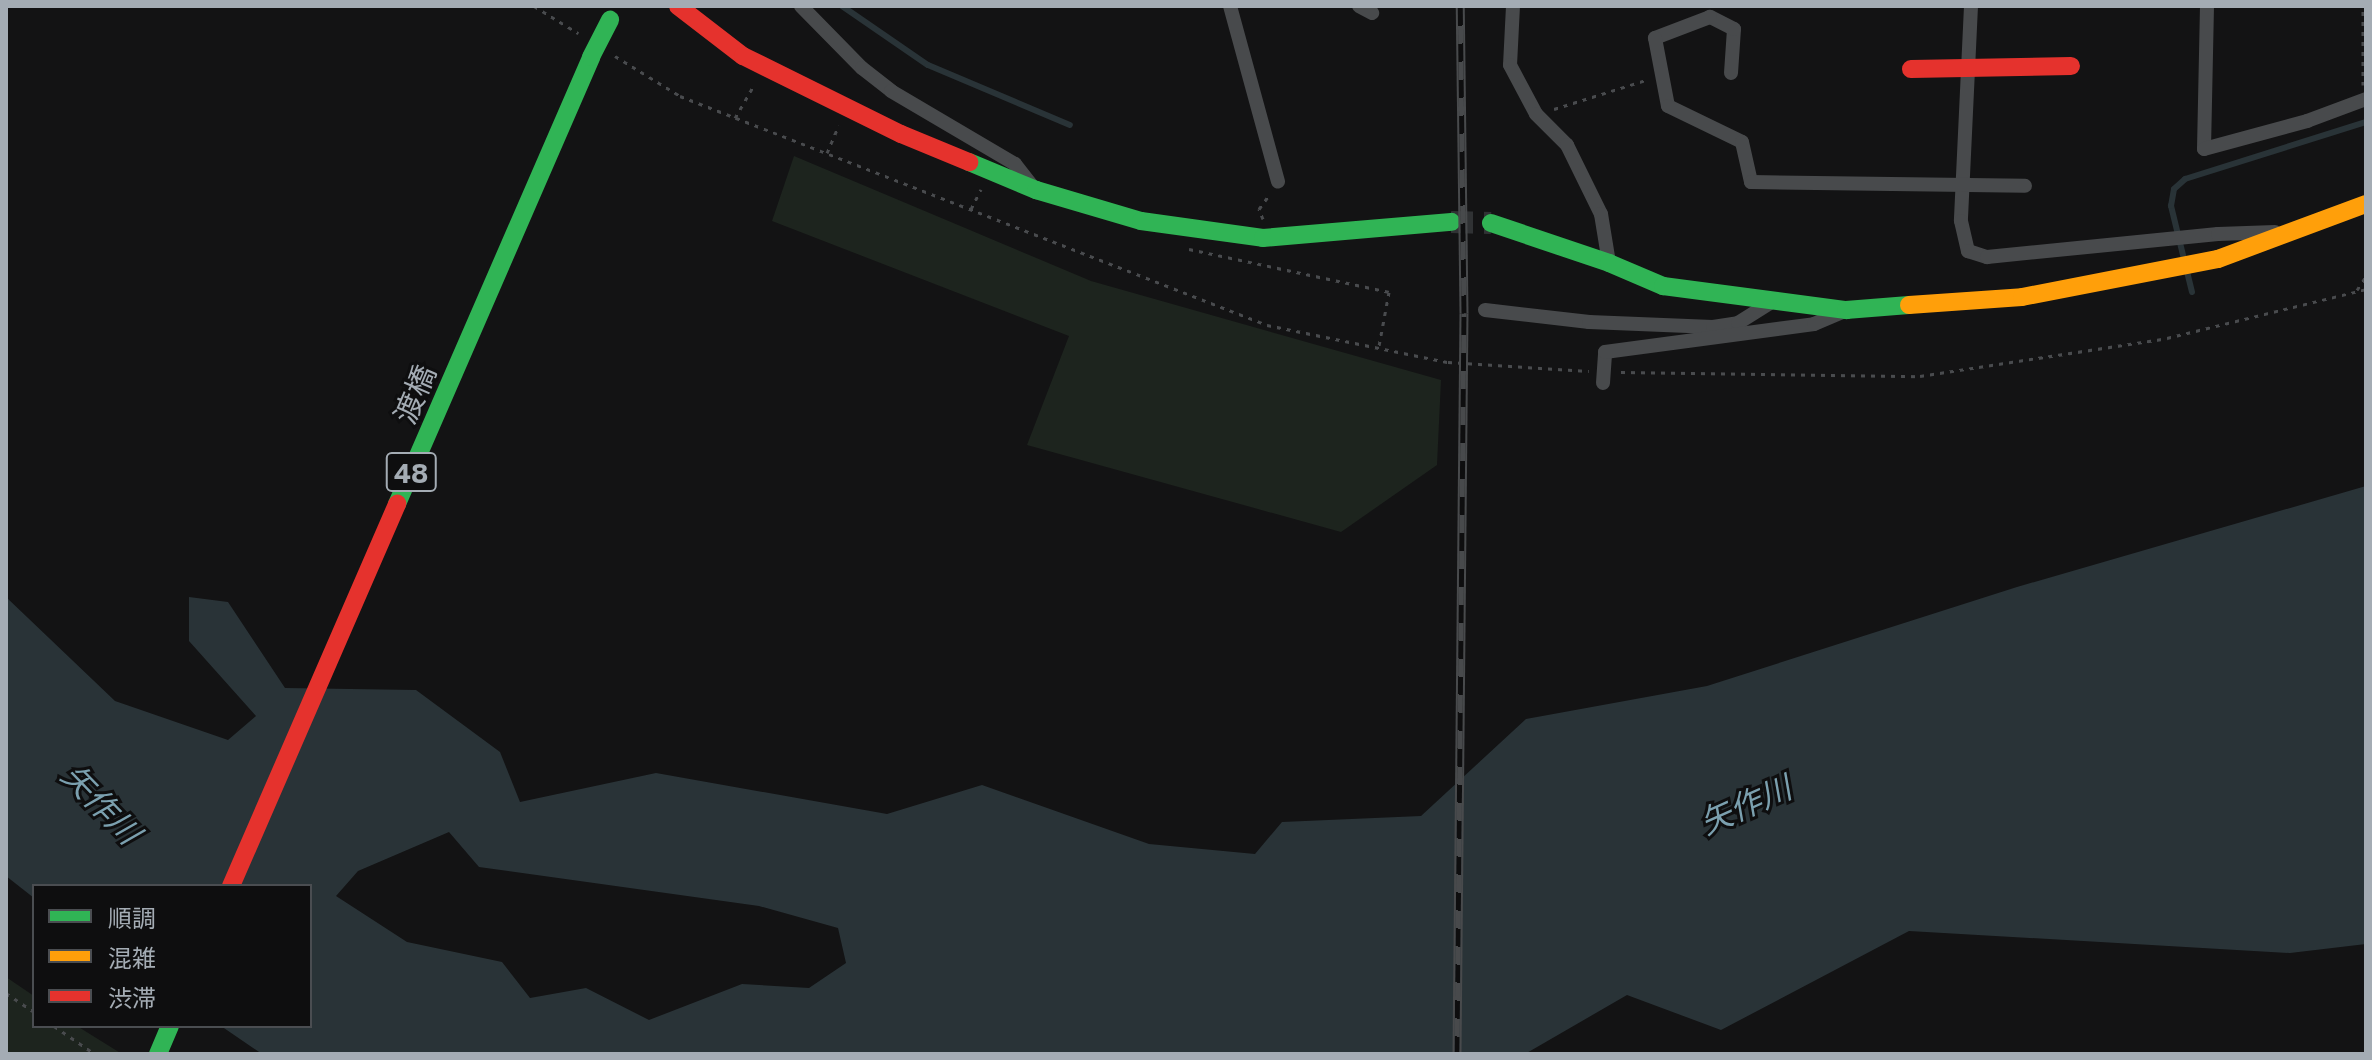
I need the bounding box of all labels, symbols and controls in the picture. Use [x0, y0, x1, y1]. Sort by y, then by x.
street label: 渡橋 [386, 359, 442, 429]
road number: 48 [385, 448, 437, 496]
water label: 矢作川 [55, 755, 149, 851]
water label: 矢作川 [1693, 767, 1797, 841]
legend [32, 884, 312, 1028]
text: 順調 [108, 903, 156, 932]
text: 混雑 [108, 943, 156, 972]
text: 渋滞 [108, 983, 156, 1012]

